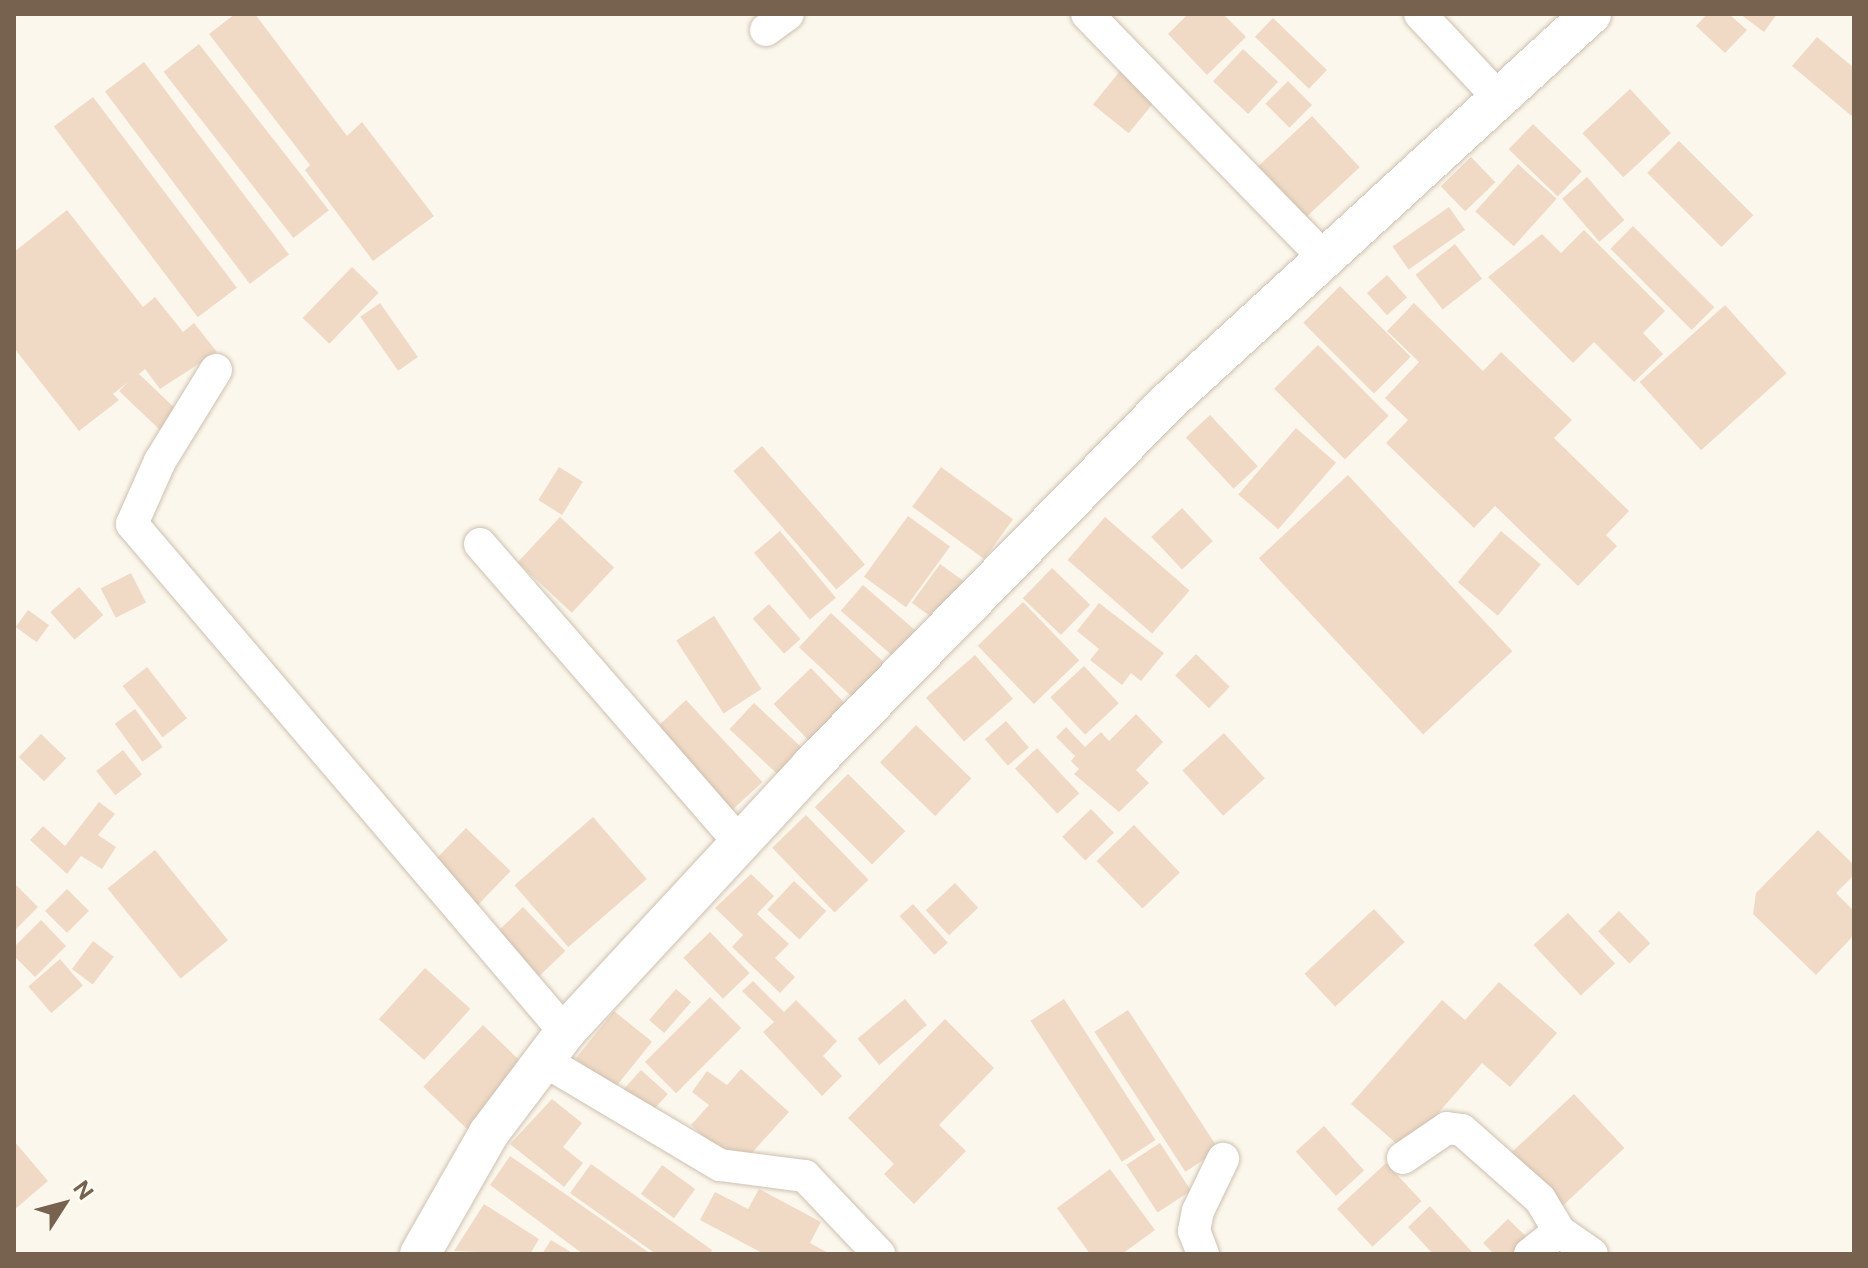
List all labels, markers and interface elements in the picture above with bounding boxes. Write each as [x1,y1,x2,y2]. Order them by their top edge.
north arrow [24,1164,104,1244]
text: N [68,1175,99,1204]

